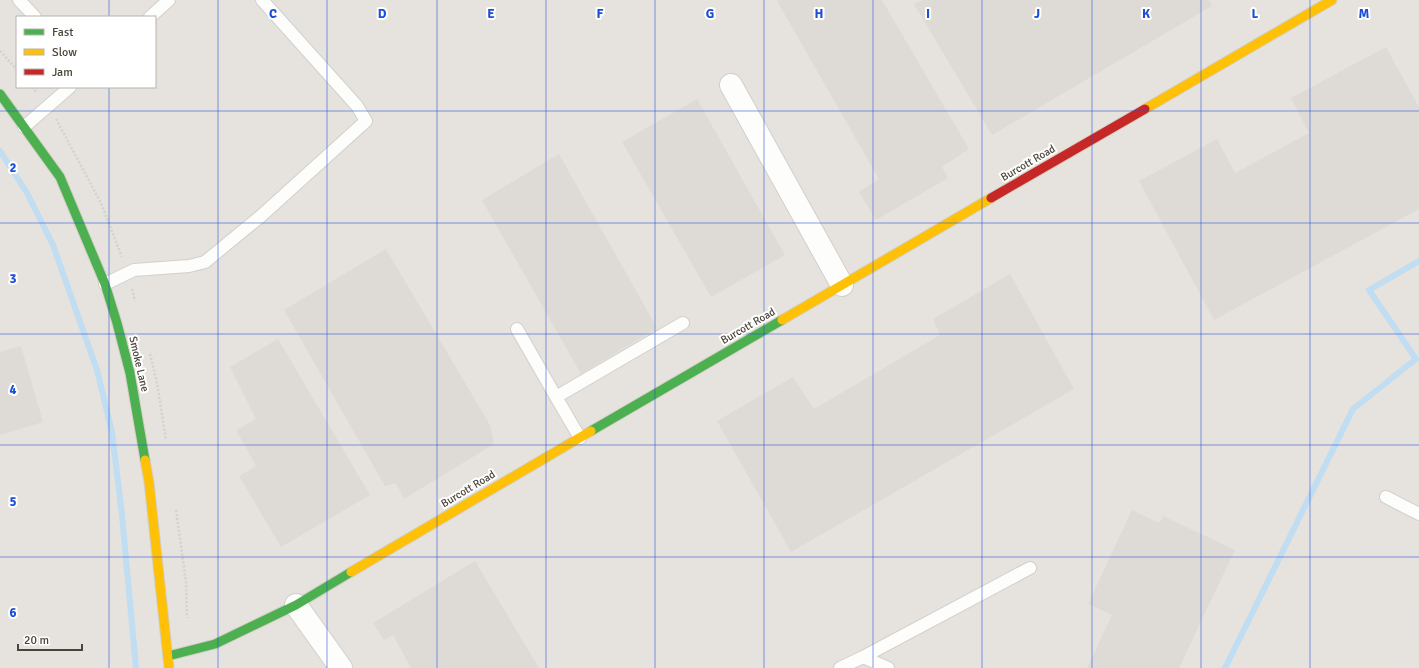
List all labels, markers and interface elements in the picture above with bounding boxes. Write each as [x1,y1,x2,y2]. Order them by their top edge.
text: C [269,6,277,22]
text: D [378,6,387,22]
text: E [487,6,495,22]
text: F [597,6,604,22]
text: G [706,6,714,22]
text: H [815,6,823,22]
text: I [926,6,930,22]
text: J [1034,6,1040,22]
text: K [1142,6,1150,22]
text: L [1252,6,1259,22]
text: M [1359,6,1370,22]
legend [16,16,156,88]
text: Fast [52,25,73,40]
text: Slow [52,45,77,60]
text: Jam [52,65,73,80]
street label: Burcott Road [998,142,1058,184]
text: 2 [9,160,17,176]
text: 3 [9,271,17,287]
street label: Burcott Road [718,305,778,347]
street label: Smoke Lane [126,335,152,393]
text: 4 [9,382,17,398]
street label: Burcott Road [439,468,498,510]
text: 5 [9,494,17,510]
text: 6 [9,605,17,621]
scale bar [18,626,82,652]
text: 20 m [24,633,49,648]

